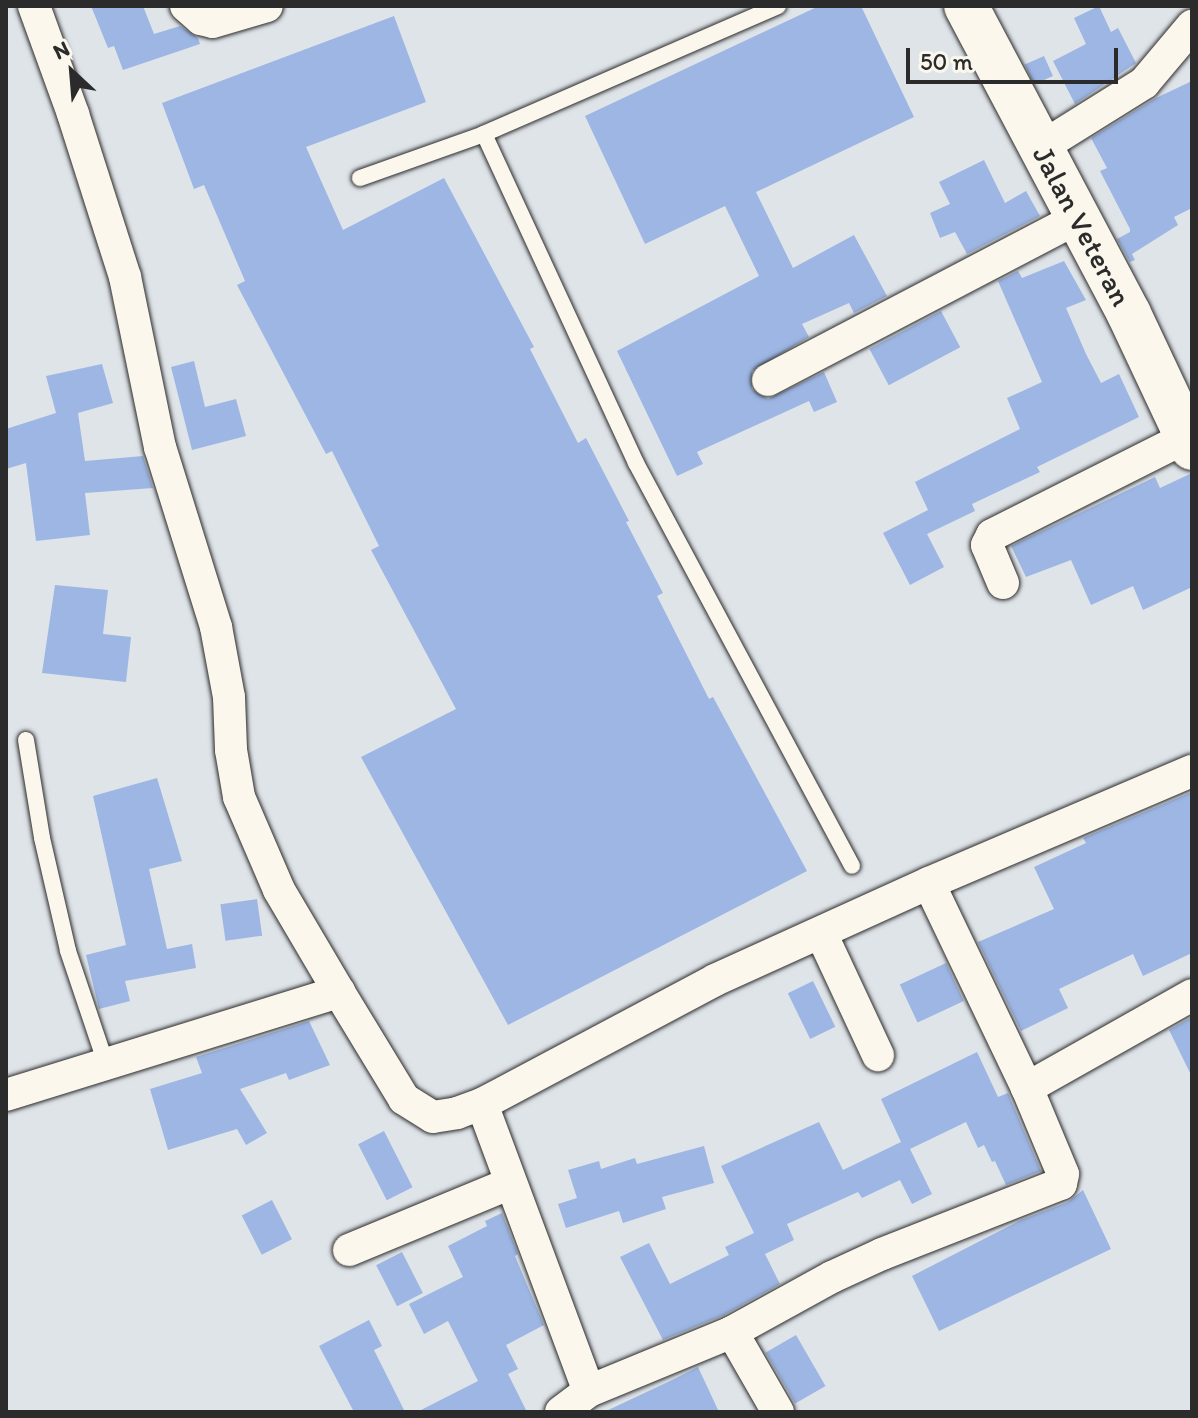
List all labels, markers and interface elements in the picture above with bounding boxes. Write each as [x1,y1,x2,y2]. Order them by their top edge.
north arrow [32,32,112,112]
scale bar [910,32,1122,82]
text: N [49,35,74,65]
text: 50 m [920,47,973,76]
street label: Jalan Veteran [1025,140,1139,312]

